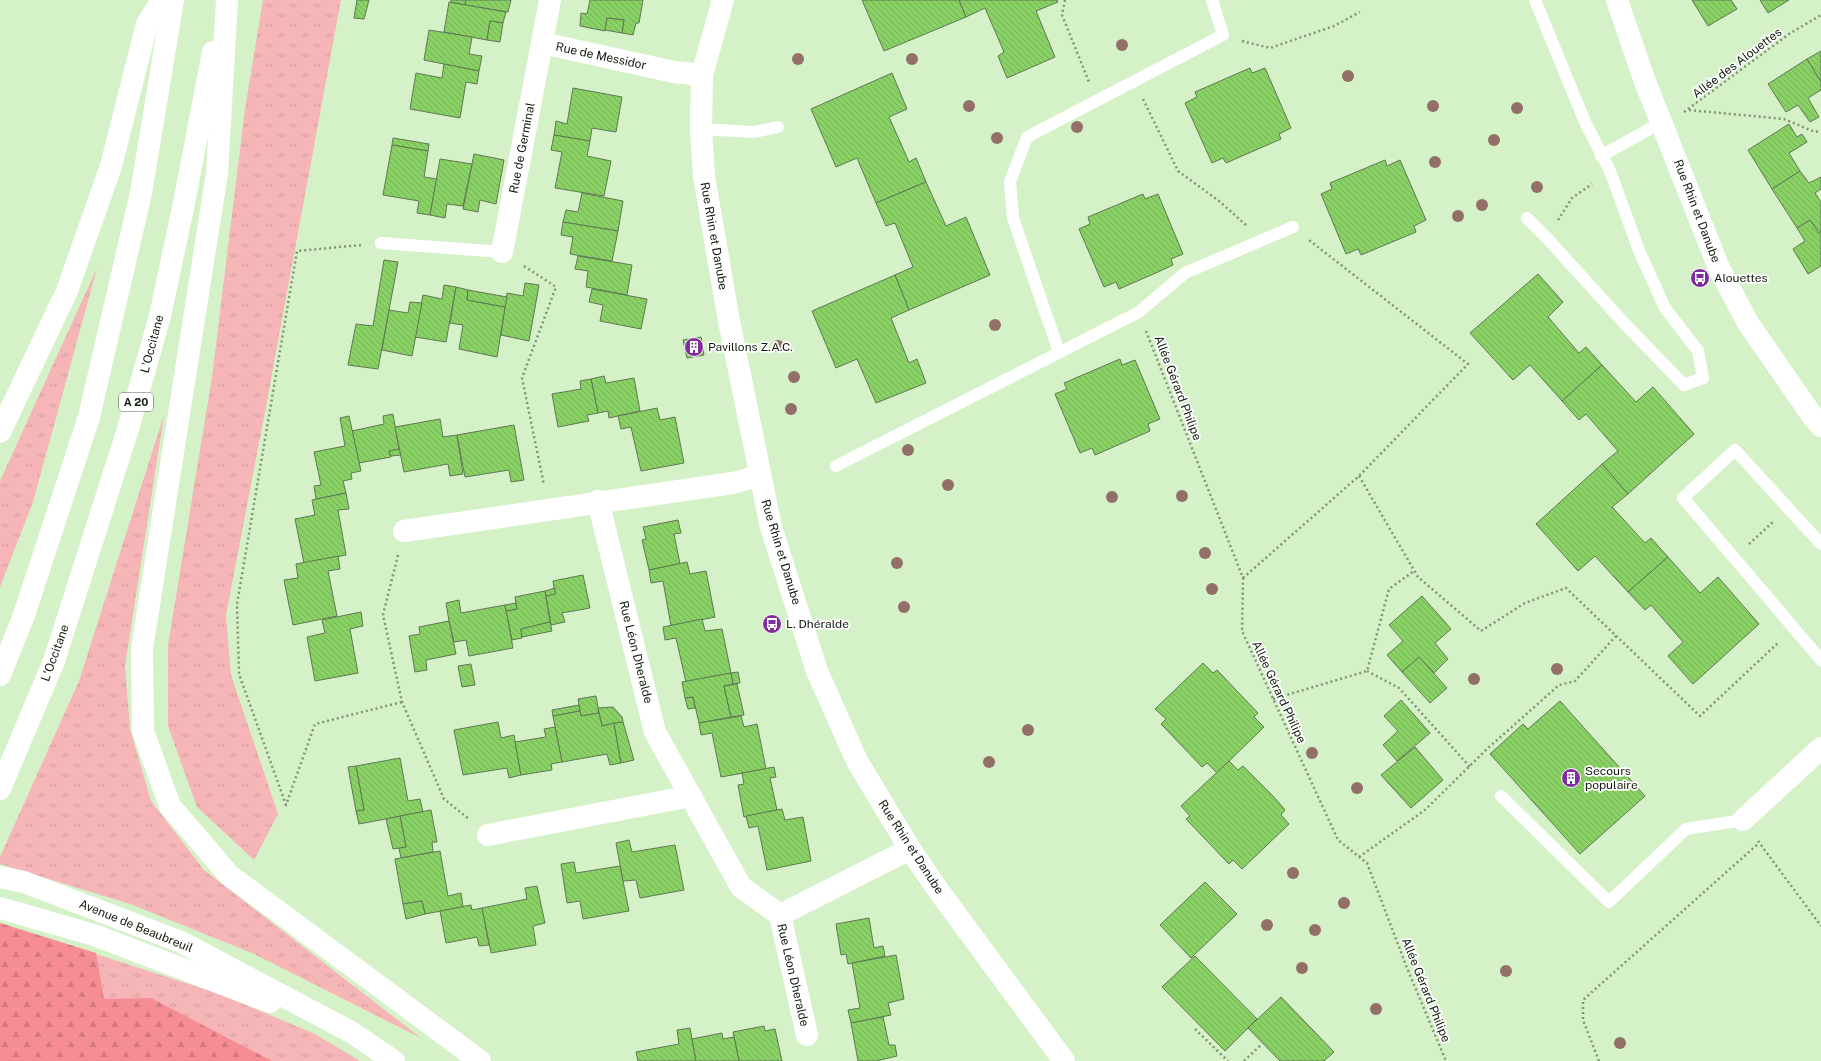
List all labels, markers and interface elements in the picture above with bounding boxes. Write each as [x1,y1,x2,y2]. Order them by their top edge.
street label: Allée des Alouettes [1690,25,1784,101]
street label: Rue de Messidor [554,40,648,73]
street label: Rue de Germinal [506,101,538,195]
street label: Rue Rhin et Danube [1671,157,1723,265]
street label: Rue Rhin et Danube [698,181,730,291]
bus stop icon: Alouettes [1689,267,1711,289]
place label: Alouettes [1714,271,1768,285]
street label: L'Occitane [138,313,167,375]
street label: Allée Gérard Philipe [1152,334,1205,443]
building icon: Pavillons Z.A.C. [683,336,705,358]
place label: Pavillons Z.A.C. [708,340,793,354]
road number: A 20 [119,393,153,411]
street label: Rue Rhin et Danube [758,498,804,606]
street label: Rue Léon Dheralde [616,599,656,705]
bus stop icon: L. Dhéralde [761,613,783,635]
place label: L. Dhéralde [786,617,849,631]
street label: L'Occitane [38,622,72,683]
street label: Allée Gérard Philipe [1249,639,1309,746]
place label: Secours populaire [1585,764,1638,792]
building icon: Secours populaire [1560,767,1582,789]
street label: Rue Rhin et Danube [875,797,947,897]
street label: Avenue de Beaubreuil [77,897,195,955]
street label: Rue Léon Dheralde [774,922,812,1028]
street label: Allée Gérard Philipe [1399,936,1453,1044]

